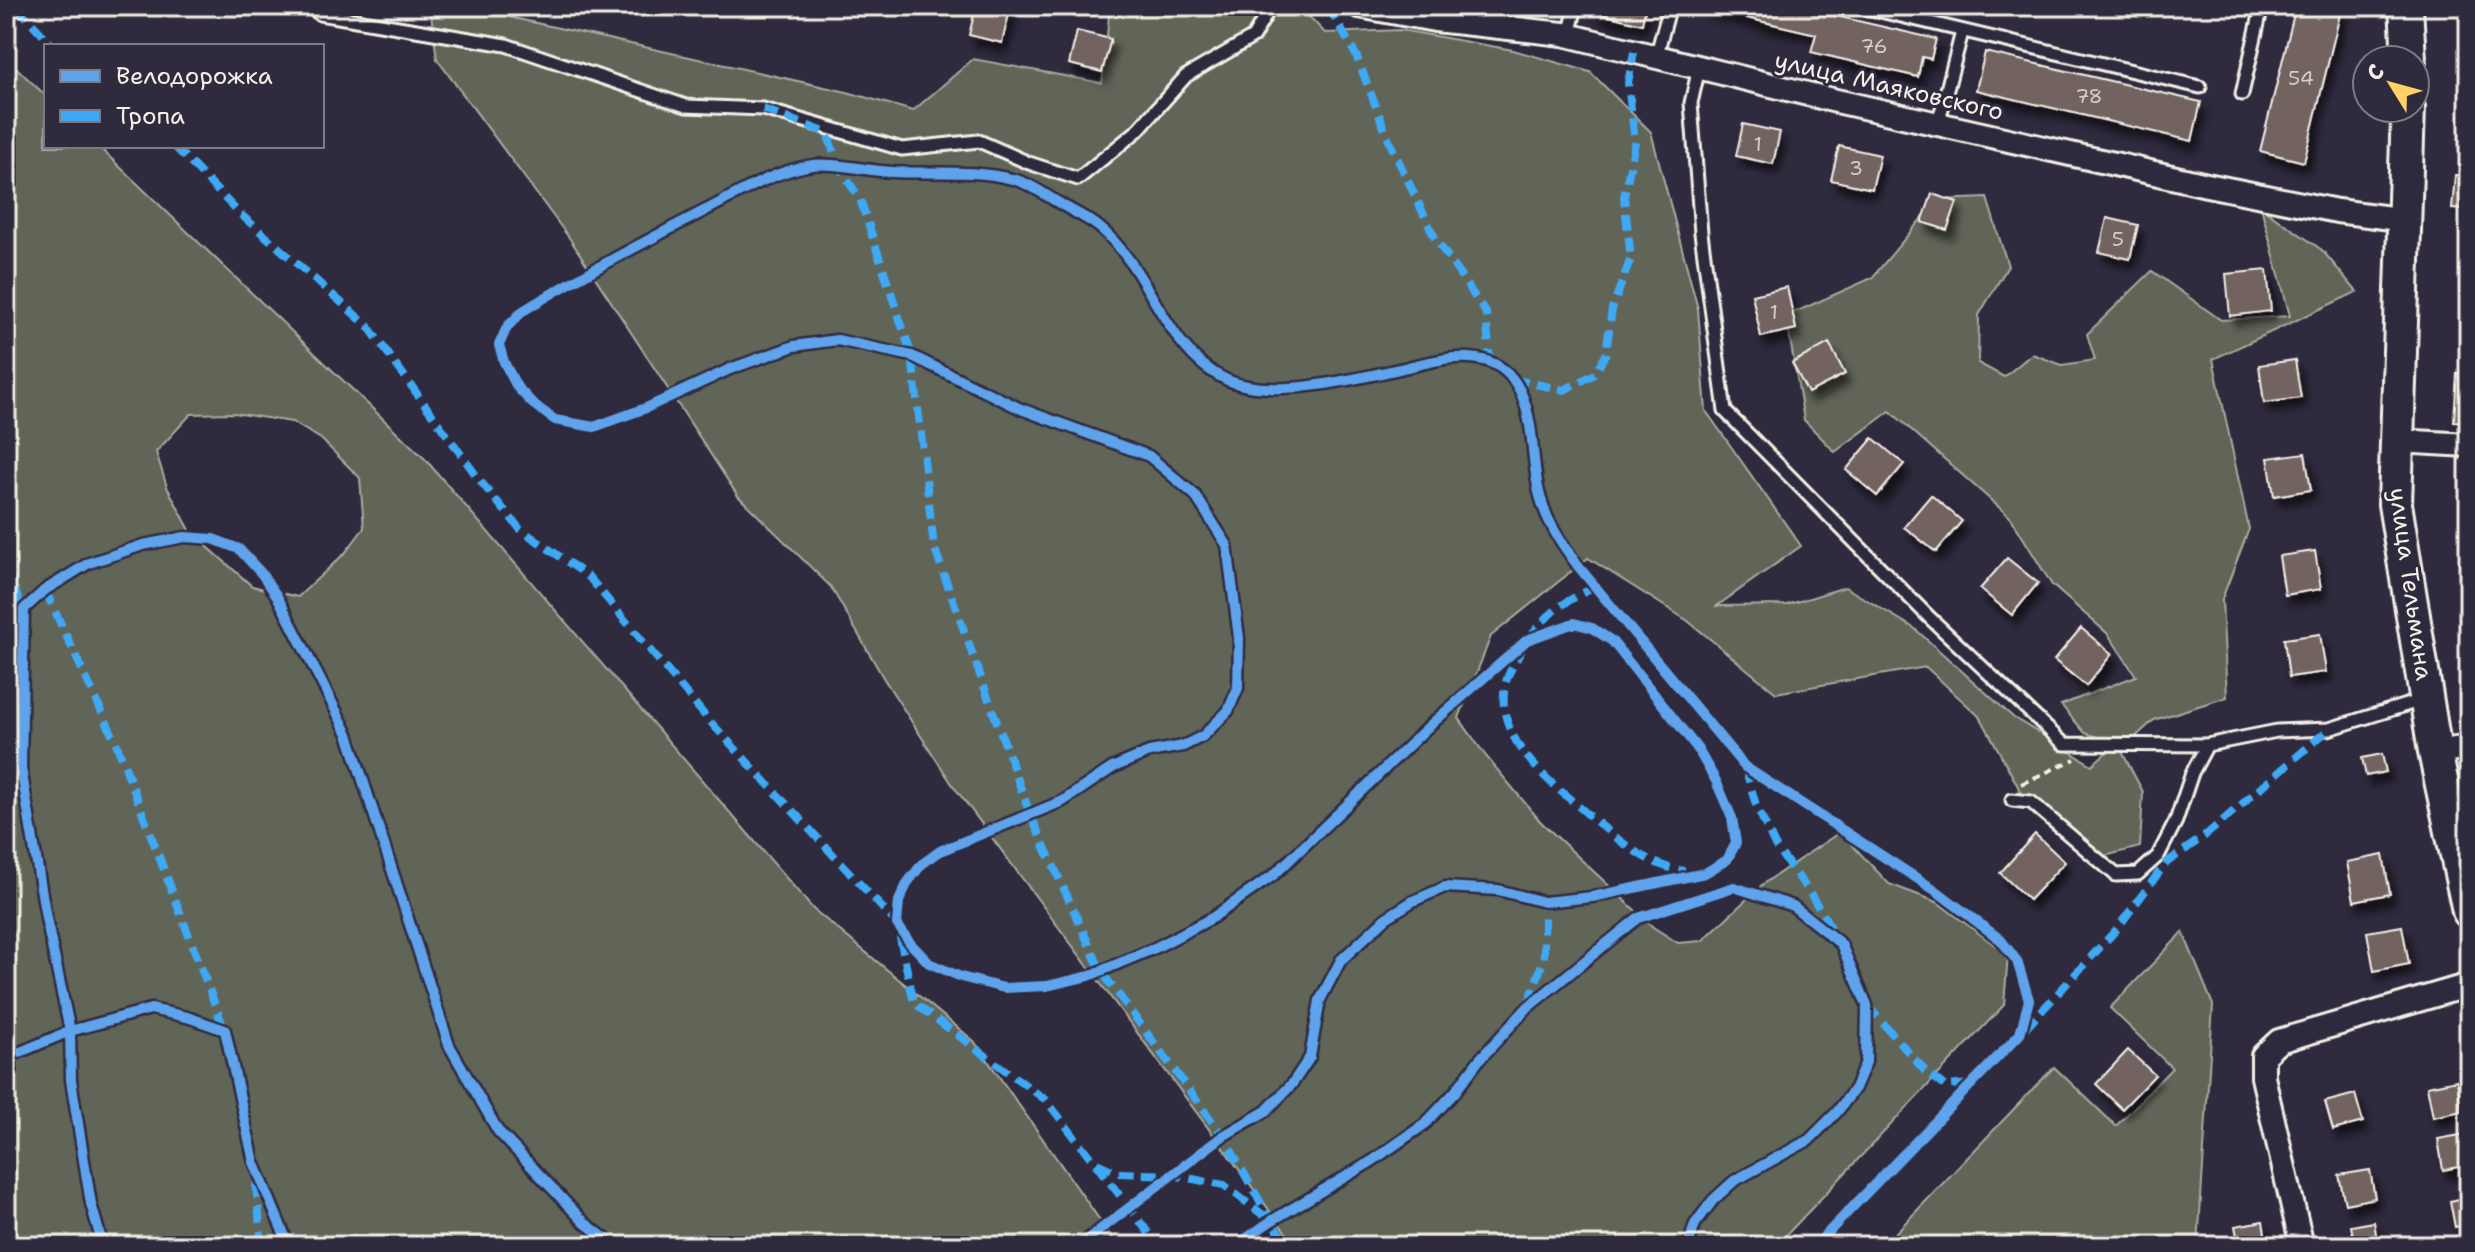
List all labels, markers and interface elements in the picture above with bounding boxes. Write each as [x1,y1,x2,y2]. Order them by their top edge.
house number: 76 [1860,33,1888,59]
legend [44,44,324,148]
street label: улица Маяковского [1771,44,2007,128]
north arrow [2351,44,2431,124]
text: С [2360,58,2391,86]
text: Велодорожка [116,60,273,92]
house number: 54 [2288,65,2314,91]
house number: 78 [2075,83,2103,109]
text: Тропа [116,100,185,132]
house number: 1 [1754,131,1762,157]
house number: 3 [1849,155,1863,181]
house number: 5 [2112,226,2124,252]
house number: 1 [1770,299,1778,325]
street label: улица Тельмана [2382,486,2440,682]

